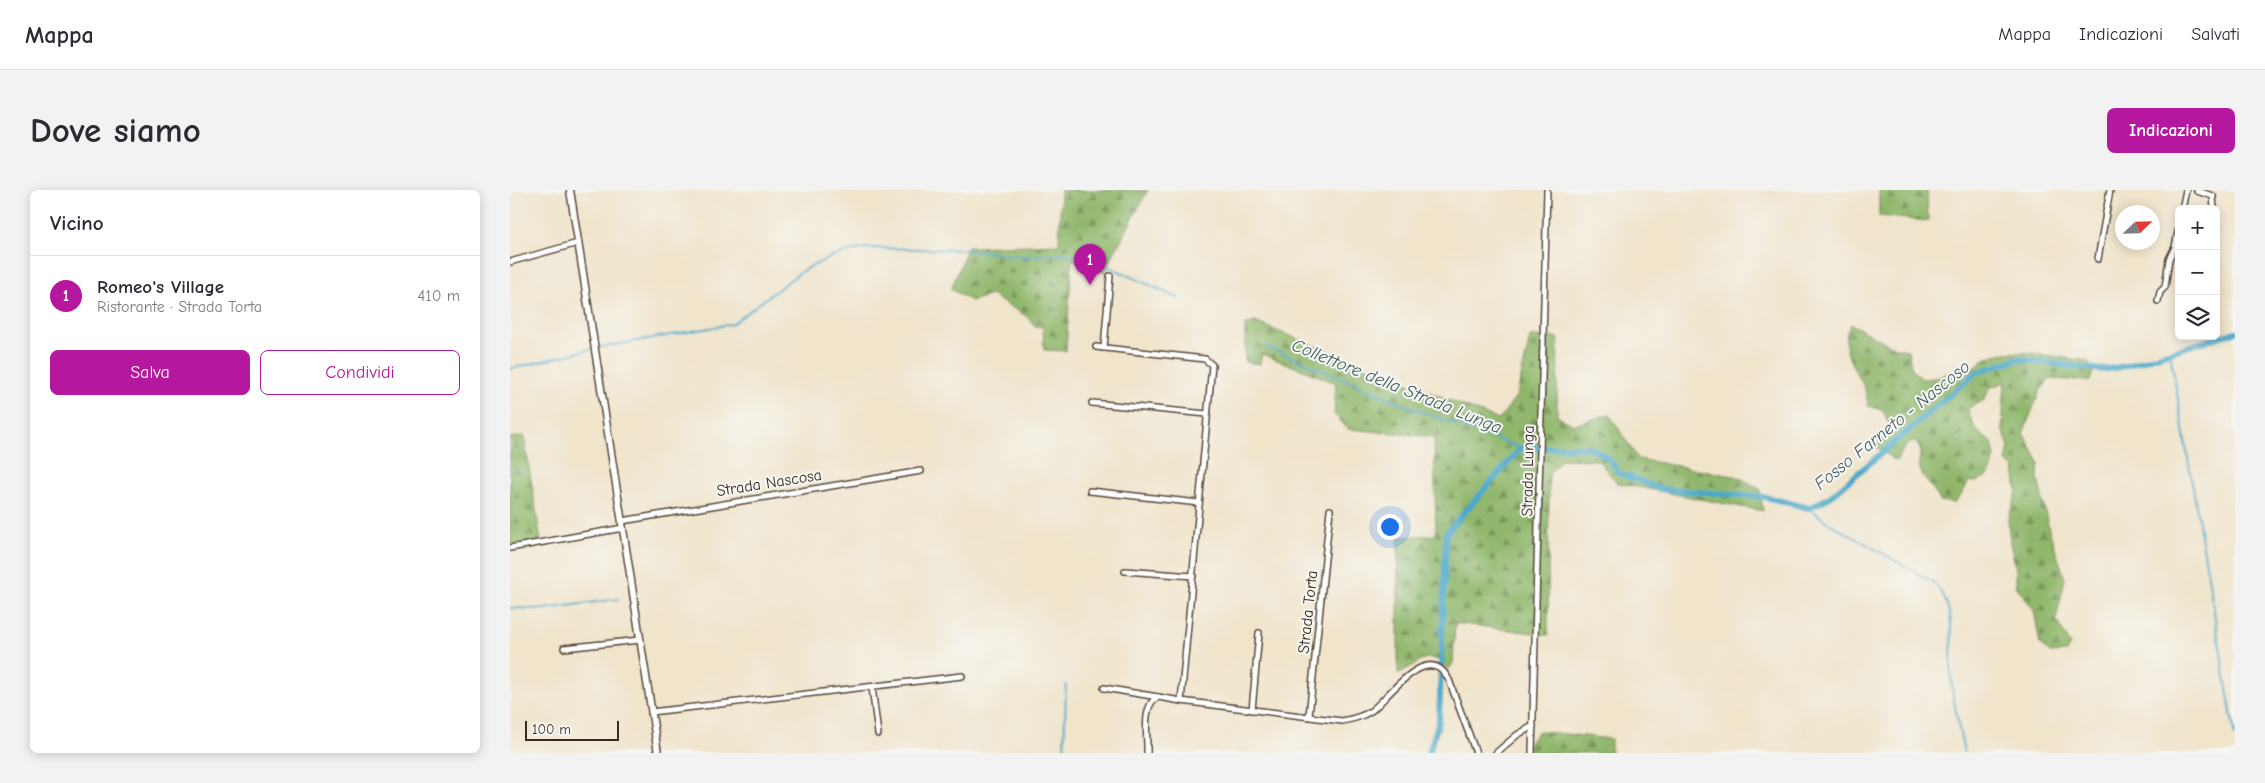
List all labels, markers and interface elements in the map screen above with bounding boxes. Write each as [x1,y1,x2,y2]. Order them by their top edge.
text: Mappa [25,21,94,49]
text: Mappa [1998,24,2051,45]
text: Indicazioni [2079,24,2163,45]
text: Salvati [2191,24,2240,45]
button: Indicazioni [2107,108,2235,153]
text: Dove siamo [30,110,201,151]
north arrow [2115,205,2160,250]
map controls [2175,205,2220,340]
button: + [2175,205,2220,250]
text: Vicino [50,211,104,235]
pin: 1 [1074,244,1106,285]
button: − [2175,250,2220,295]
text: Romeo's Village [97,276,224,298]
text: 1 [63,287,69,305]
text: 410 m [418,287,460,305]
button: layers [2175,295,2220,340]
text: Ristorante · Strada Torta [97,298,262,316]
water label: Collettore della Strada Lunga [1289,335,1505,438]
button: Salva [50,350,250,395]
button: Condividi [260,350,460,395]
water label: Fosso Farneto - Nascoso [1810,356,1974,495]
street label: Strada Lunga [1518,425,1538,517]
street label: Strada Nascosa [715,466,823,500]
your location [1377,514,1403,540]
street label: Strada Torta [1295,569,1321,655]
scale bar [525,718,619,741]
text: 100 m [532,721,571,738]

